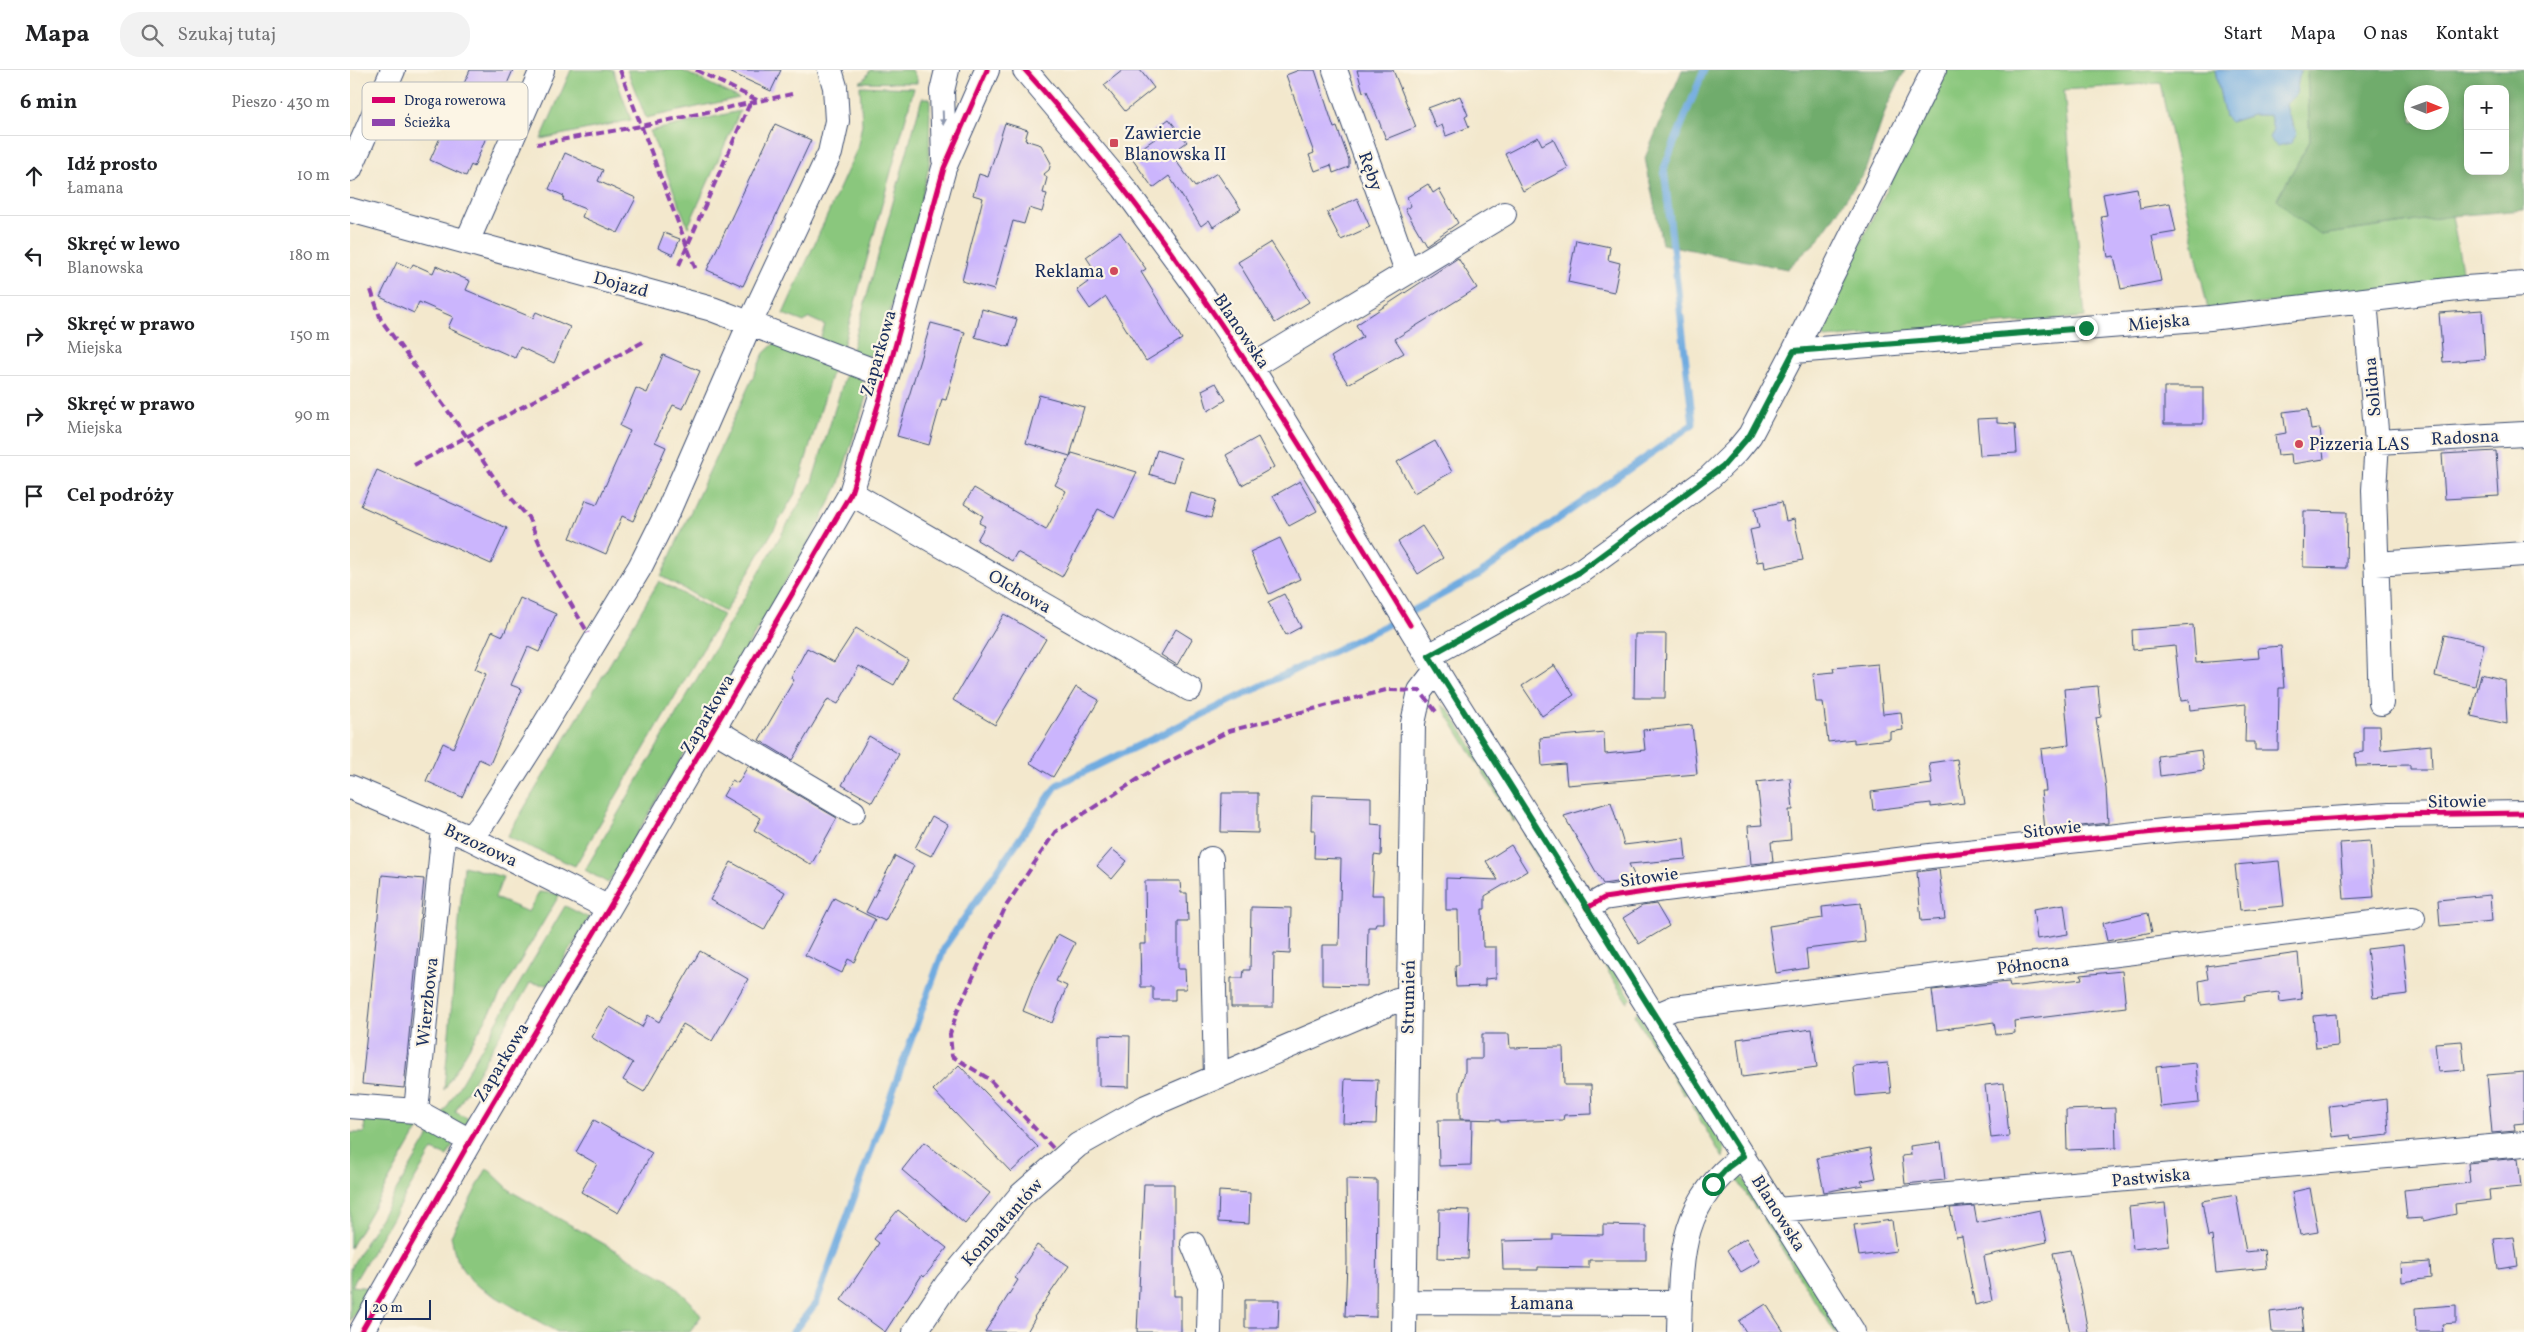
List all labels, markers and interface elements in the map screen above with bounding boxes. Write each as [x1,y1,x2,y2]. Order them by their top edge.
search box [120,12,470,57]
text: Mapa [25,18,90,52]
icon: search [138,21,166,49]
text: Szukaj tutaj [178,22,276,48]
text: Start [2224,22,2263,47]
text: Mapa [2291,22,2336,47]
text: O nas [2364,22,2408,47]
text: Kontakt [2436,22,2499,47]
legend [362,82,528,140]
north arrow [2404,85,2449,130]
map controls [2464,85,2509,175]
button: + [2464,85,2509,130]
text: 6 min [20,88,77,117]
text: Pieszo · 430 m [232,92,330,114]
text: Droga rowerowa [404,92,506,111]
one-way arrow [939,110,947,126]
text: Ścieżka [404,113,450,133]
place label: Zawiercie Blanowska II [1124,122,1226,168]
button: − [2464,130,2509,175]
marker: Zawiercie Blanowska II [1108,137,1120,149]
street label: Ręby [1351,148,1388,195]
text: Idź prosto [67,152,158,178]
icon: ahead [20,162,48,190]
text: 10 m [297,165,330,187]
text: Łamana [67,178,124,200]
text: Skręć w lewo [67,232,180,258]
icon: left [20,242,48,270]
text: 180 m [289,245,330,267]
text: Blanowska [67,258,144,280]
place label: Reklama [1034,260,1104,285]
marker: Reklama [1108,265,1120,277]
street label: Dojazd [590,266,651,305]
street label: Blanowska [1206,289,1275,375]
street label: Zaparkowa [855,307,904,400]
street label: Miejska [2127,308,2191,339]
text: Skręć w prawo [67,312,195,338]
route end [2075,317,2098,340]
icon: right [20,322,48,350]
text: 150 m [289,325,330,347]
text: Miejska [67,338,122,360]
street label: Solidna [2358,356,2389,418]
text: Skręć w prawo [67,392,195,418]
icon: right [20,402,48,430]
text: 90 m [294,405,330,427]
text: Miejska [67,418,122,440]
street label: Radosna [2430,424,2500,453]
place label: Pizzeria LAS [2309,433,2410,458]
marker: Pizzeria LAS [2293,438,2305,450]
icon: arrive [20,482,48,510]
text: Cel podróży [67,483,174,509]
street label: Olchowa [983,564,1055,620]
street label: Zaparkowa [675,670,741,760]
street label: Sitowie [2427,789,2487,816]
street label: Sitowie [2022,815,2083,846]
street label: Brzozowa [439,818,521,874]
street label: Sitowie [1618,862,1680,895]
street label: Północna [1995,949,2071,982]
street label: Wierzbowa [411,956,446,1048]
street label: Strumień [1396,959,1423,1035]
street label: Zaparkowa [469,1018,536,1107]
street label: Pastwiska [2111,1163,2192,1194]
street label: Blanowska [1744,1171,1811,1257]
street label: Kombatantów [957,1173,1050,1273]
route start [1702,1173,1725,1196]
street label: Łamana [1510,1292,1574,1317]
scale bar [365,1297,431,1320]
text: 20 m [372,1299,403,1318]

